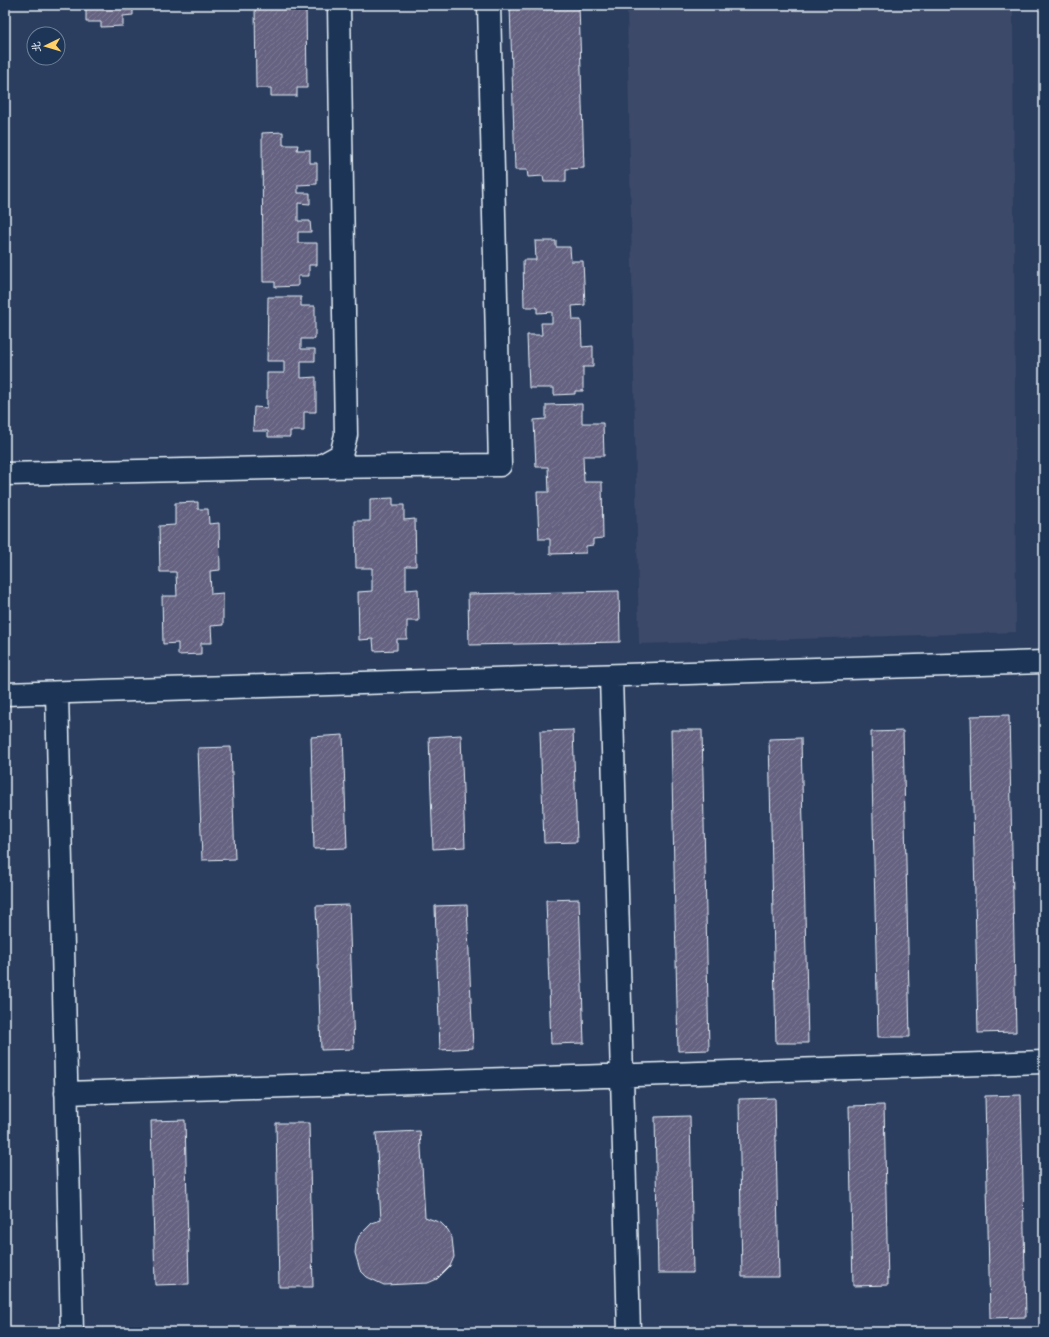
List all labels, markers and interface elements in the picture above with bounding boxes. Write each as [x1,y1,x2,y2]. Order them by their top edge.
north arrow [26,26,66,66]
text: 北 [30,41,43,53]

